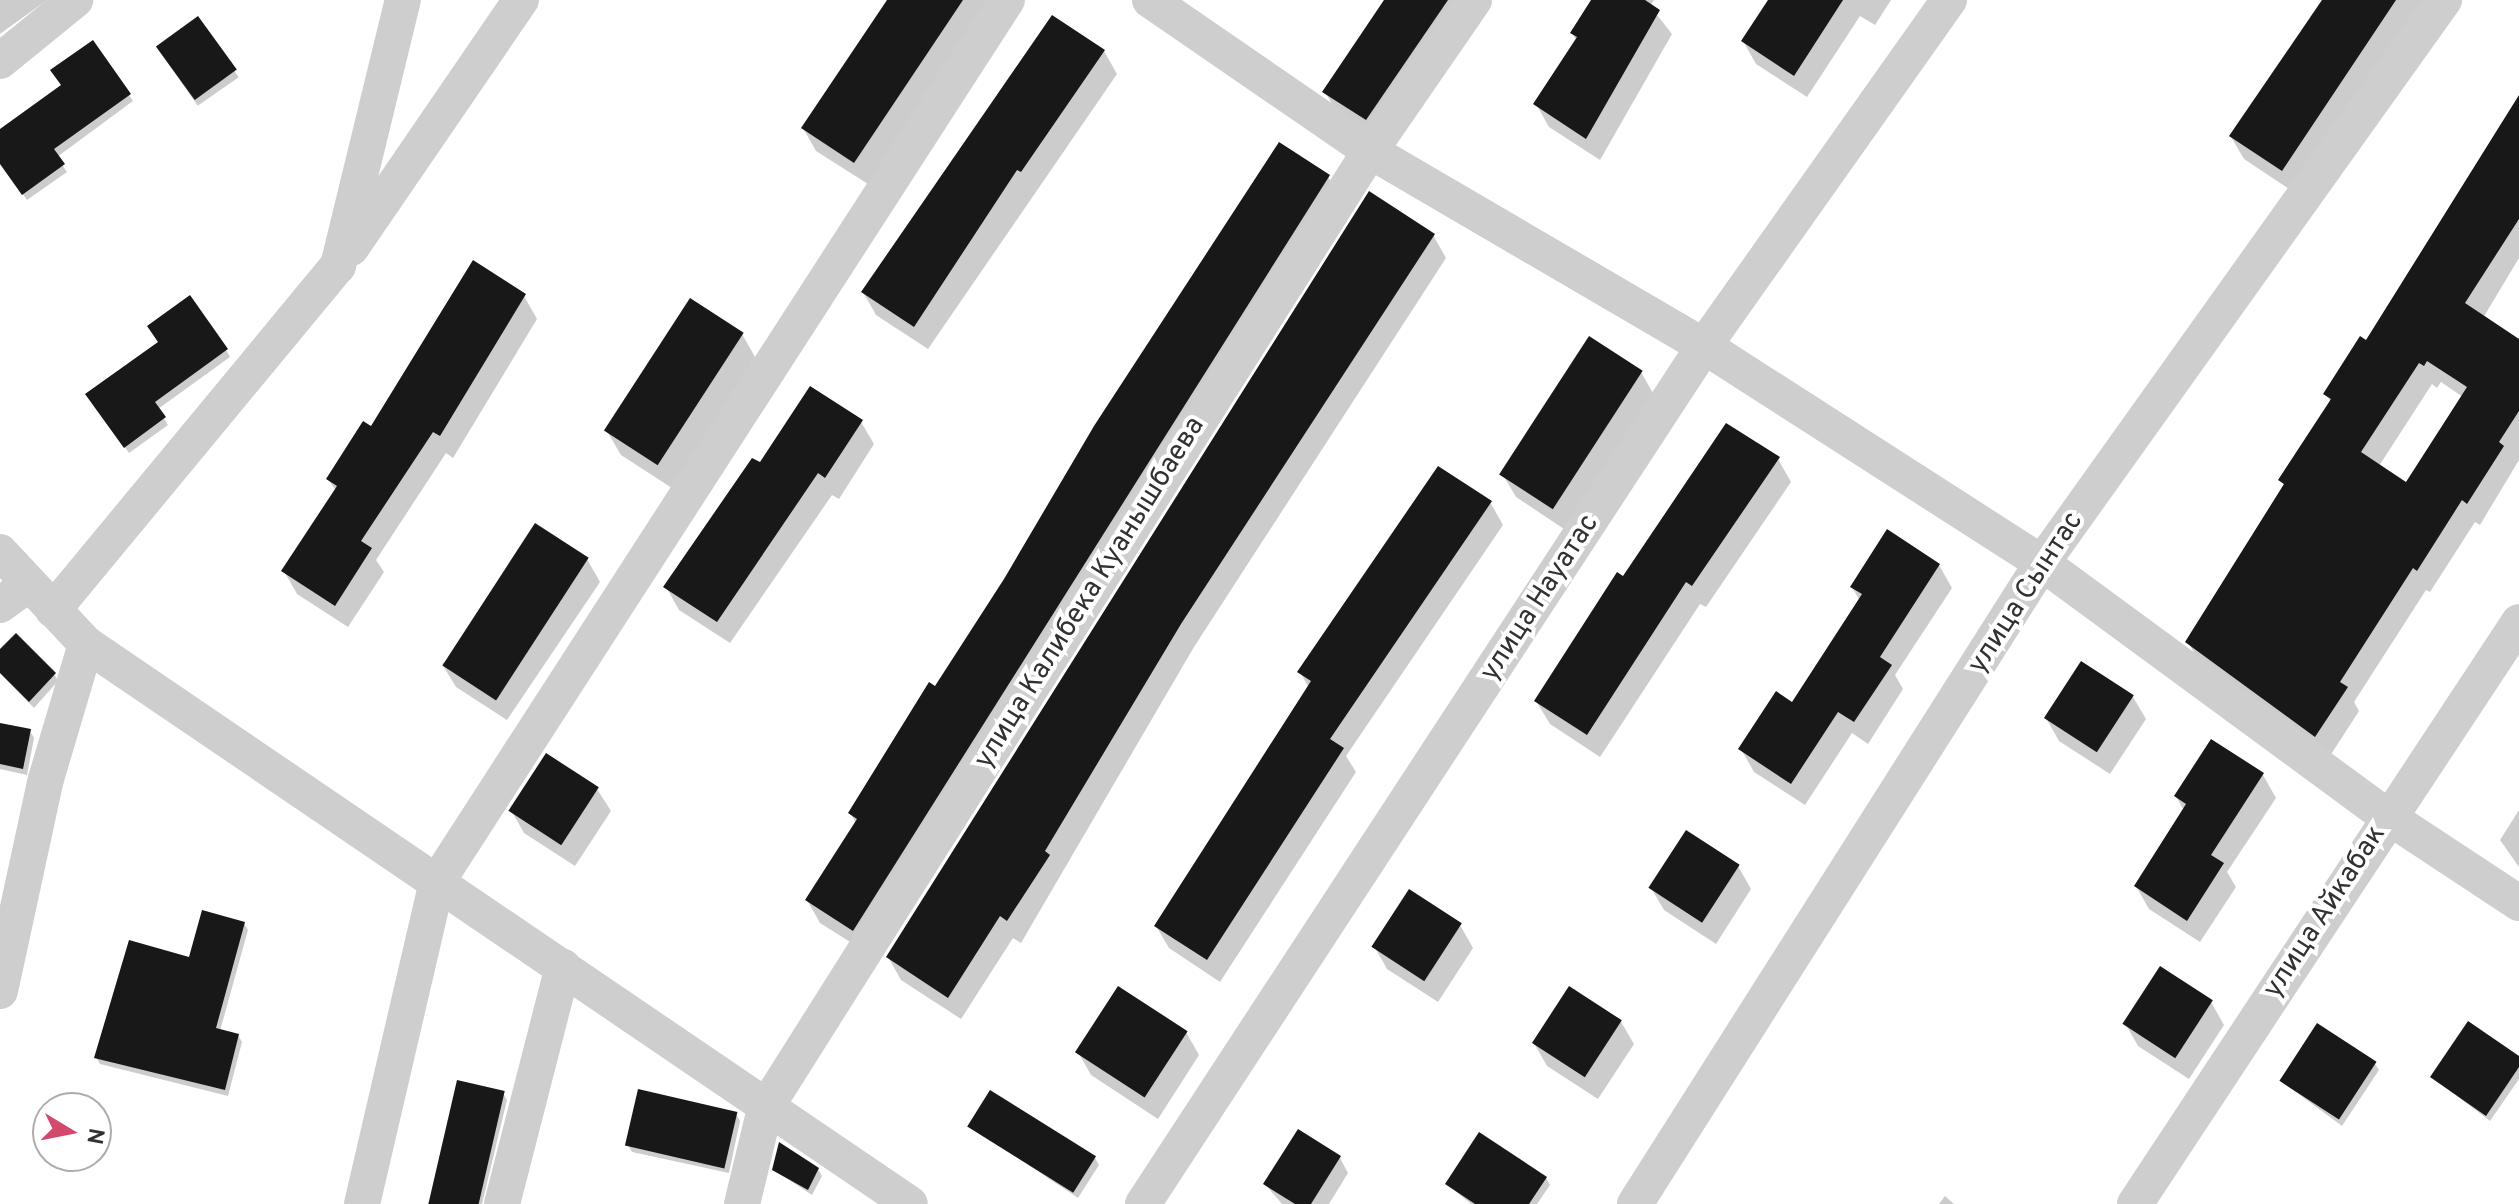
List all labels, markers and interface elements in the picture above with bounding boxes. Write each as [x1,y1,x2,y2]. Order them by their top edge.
street label: улица Калибека Куанышбаева [968,411,1212,775]
street label: улица Сынтас [1961,506,2091,680]
street label: улица Науатас [1474,508,1606,688]
street label: улица Айкабак [2256,819,2394,1005]
north arrow [32,1092,112,1172]
text: N [79,1126,109,1146]

